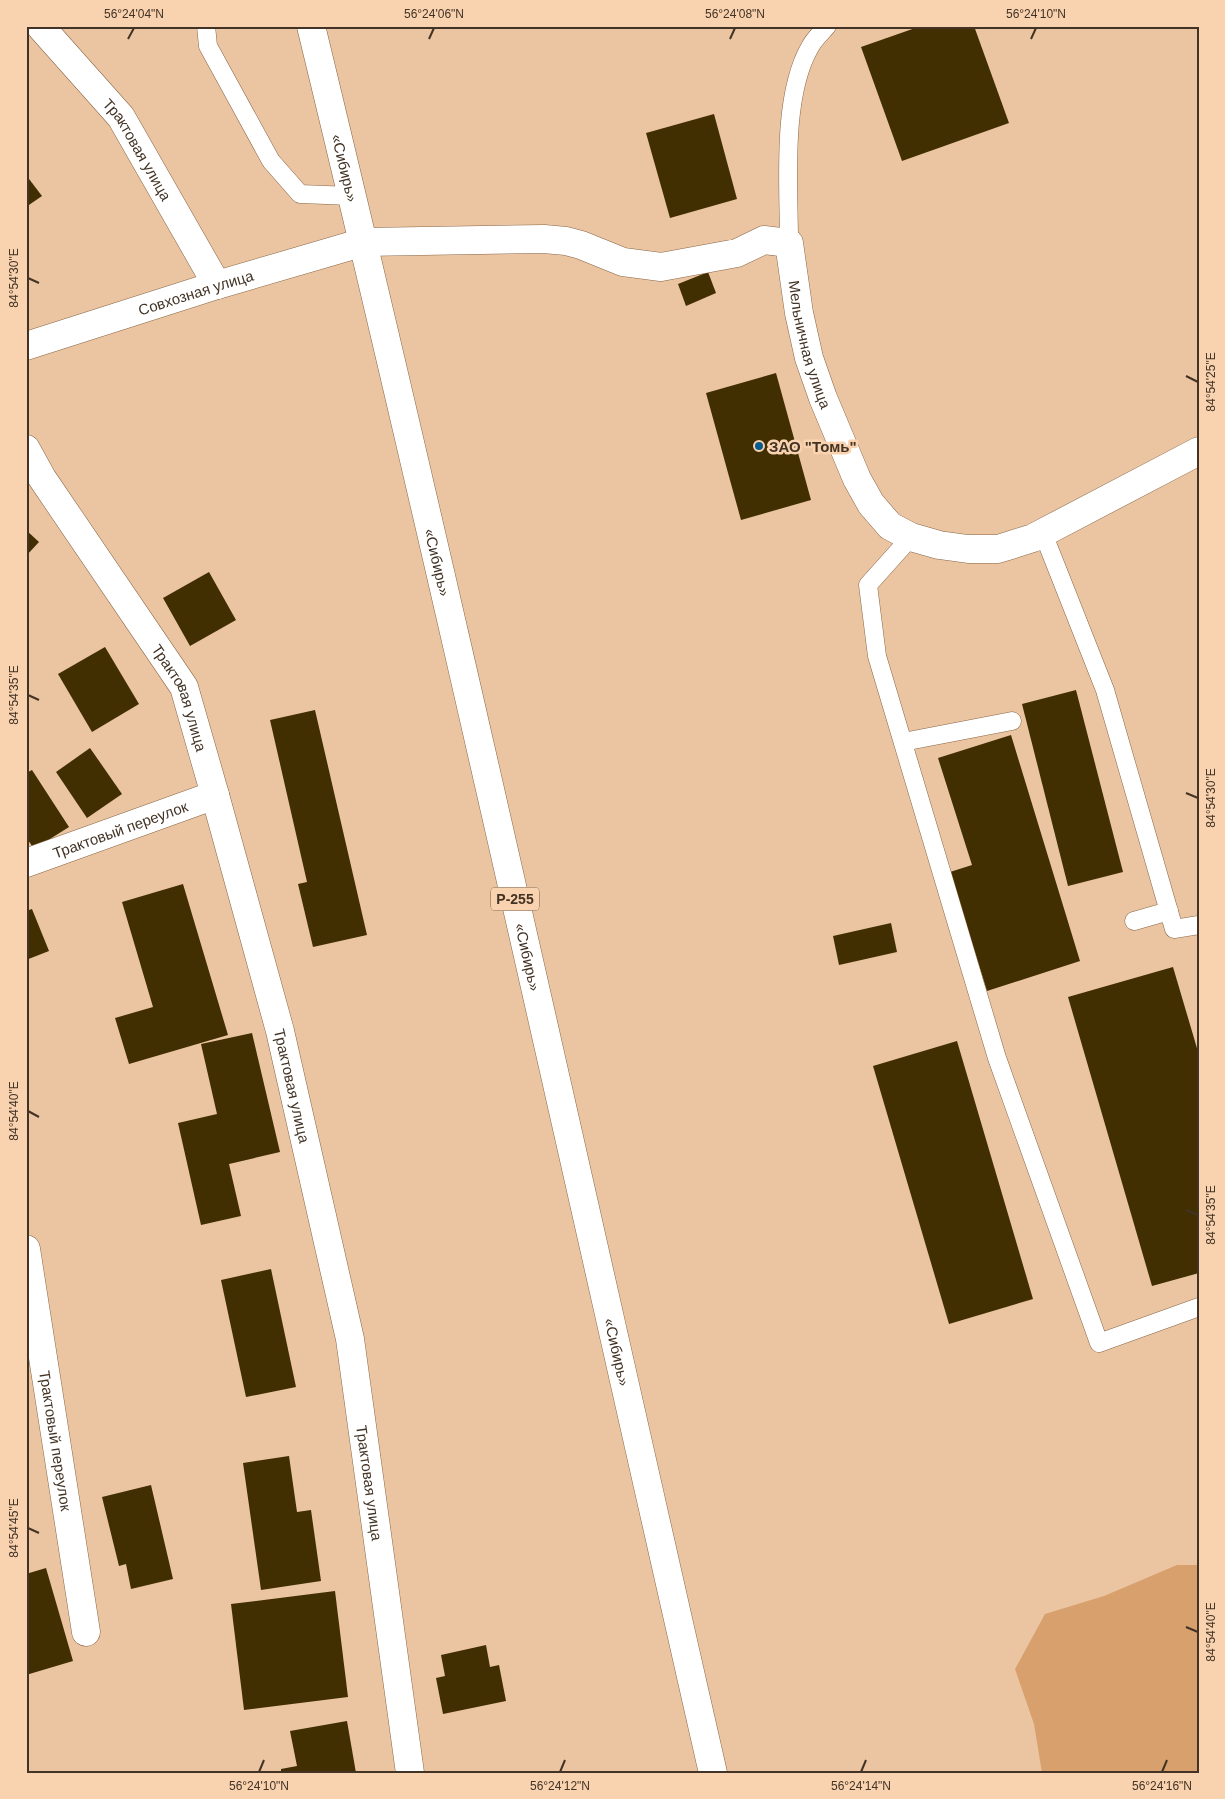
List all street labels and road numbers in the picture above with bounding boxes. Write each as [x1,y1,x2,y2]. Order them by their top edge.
street label: Трактовая улица [100,95,176,204]
street label: «Сибирь» [329,132,361,204]
street label: Совхозная улица [136,266,256,318]
street label: Мельничная улица [786,279,835,411]
street label: «Сибирь» [422,527,454,598]
street label: Трактовая улица [149,641,211,754]
street label: Трактовый переулок [50,797,190,861]
road number: Р-255 [491,888,539,911]
street label: «Сибирь» [512,921,544,993]
street label: Трактовая улица [271,1027,314,1145]
street label: «Сибирь» [602,1316,633,1387]
street label: Трактовый переулок [37,1369,75,1513]
street label: Трактовая улица [353,1424,386,1542]

